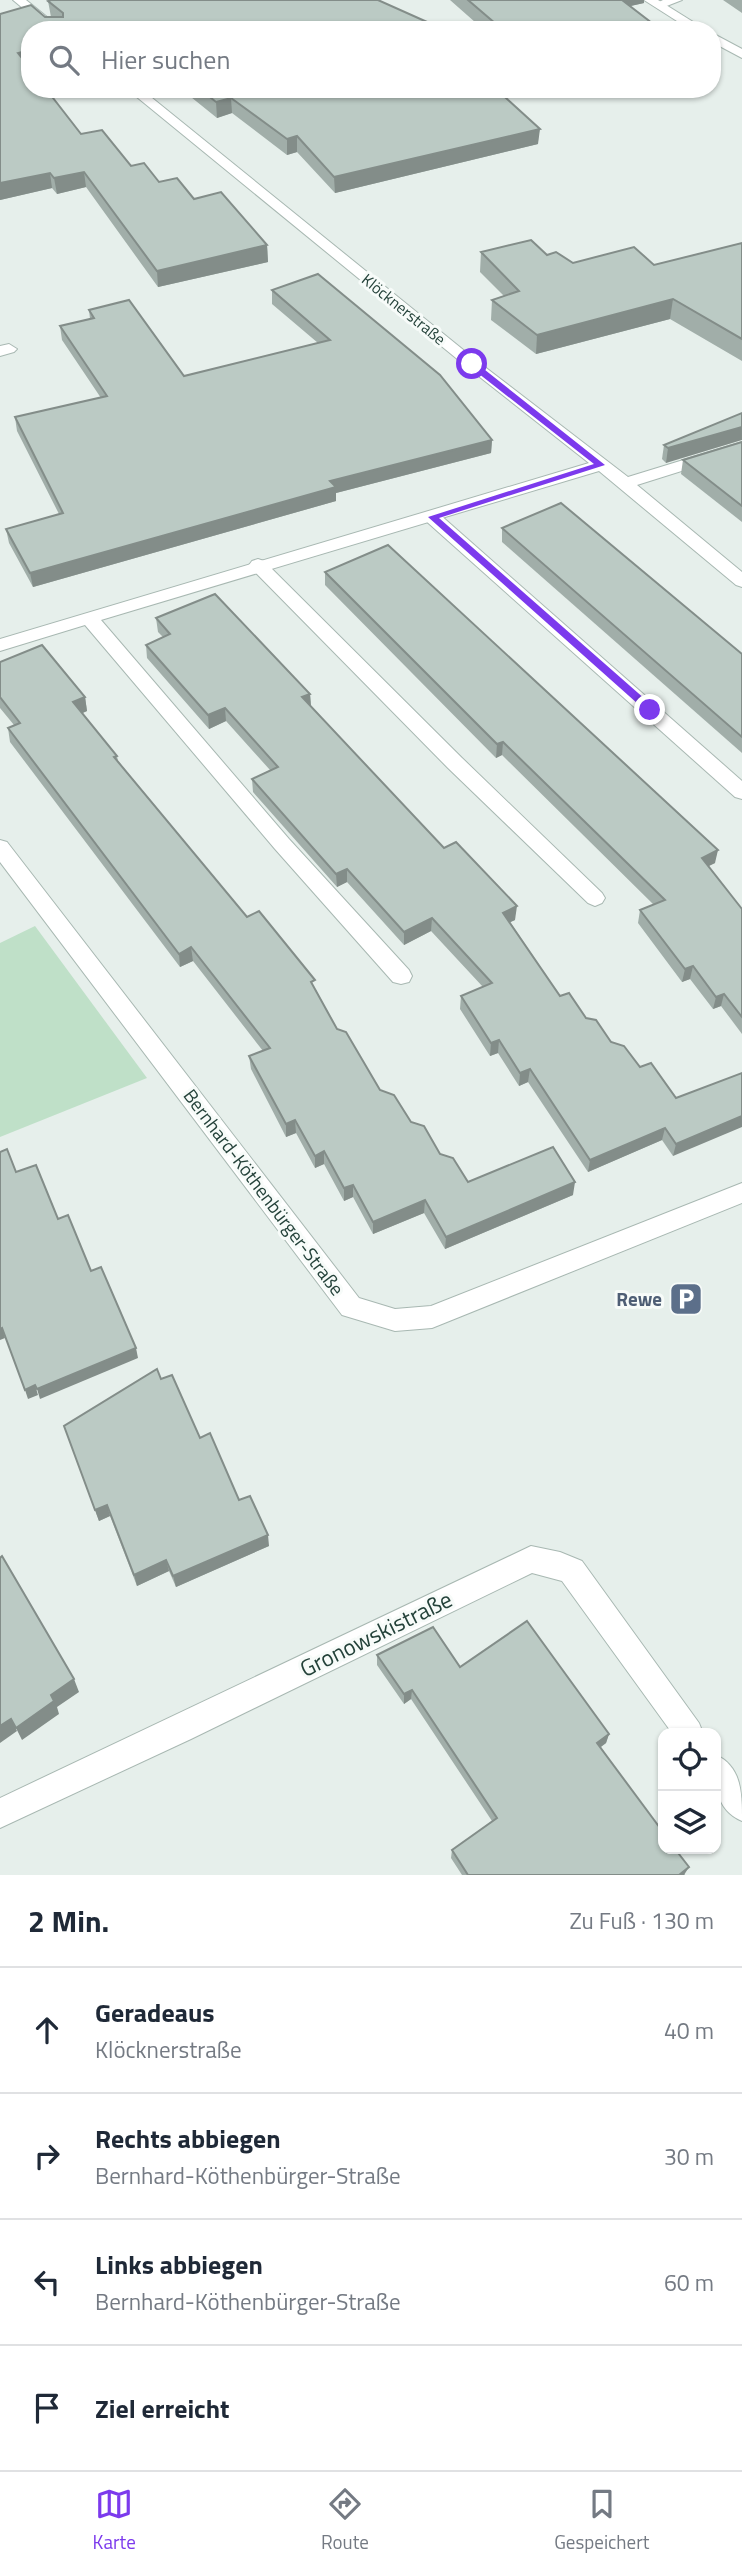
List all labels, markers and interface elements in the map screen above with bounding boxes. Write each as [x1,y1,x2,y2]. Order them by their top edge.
search box [21,21,721,98]
text: Hier suchen [101,40,230,79]
icon: search [45,41,83,79]
street label: Klöcknerstraße [357,268,451,350]
route start [456,348,487,379]
route end [634,694,665,725]
street label: Bernhard-Köthenbürger-Straße [177,1082,352,1301]
parking icon: Rewe [667,1280,705,1318]
place label: Rewe [616,1284,662,1313]
street label: Gronowskistraße [294,1582,458,1686]
map controls [658,1728,721,1854]
button: locate [658,1728,721,1791]
button: layers [658,1791,721,1854]
text: 2 Min. [28,1898,109,1944]
text: Zu Fuß · 130 m [570,1903,714,1938]
text: Geradeaus [95,1993,215,2032]
icon: ahead [28,2011,66,2049]
text: 40 m [664,2013,714,2048]
text: Klöcknerstraße [95,2032,242,2067]
text: Rechts abbiegen [95,2119,281,2158]
icon: right [28,2137,66,2175]
text: 30 m [664,2139,714,2174]
text: Bernhard-Köthenbürger-Straße [95,2158,401,2193]
text: Links abbiegen [95,2245,263,2284]
icon: left [28,2263,66,2301]
text: 60 m [664,2265,714,2300]
text: Bernhard-Köthenbürger-Straße [95,2284,401,2319]
icon: arrive [28,2389,66,2427]
text: Ziel erreicht [95,2389,230,2428]
tab: Karte [93,2485,136,2556]
tab: Route [321,2485,369,2556]
tab: Gespeichert [554,2485,649,2556]

